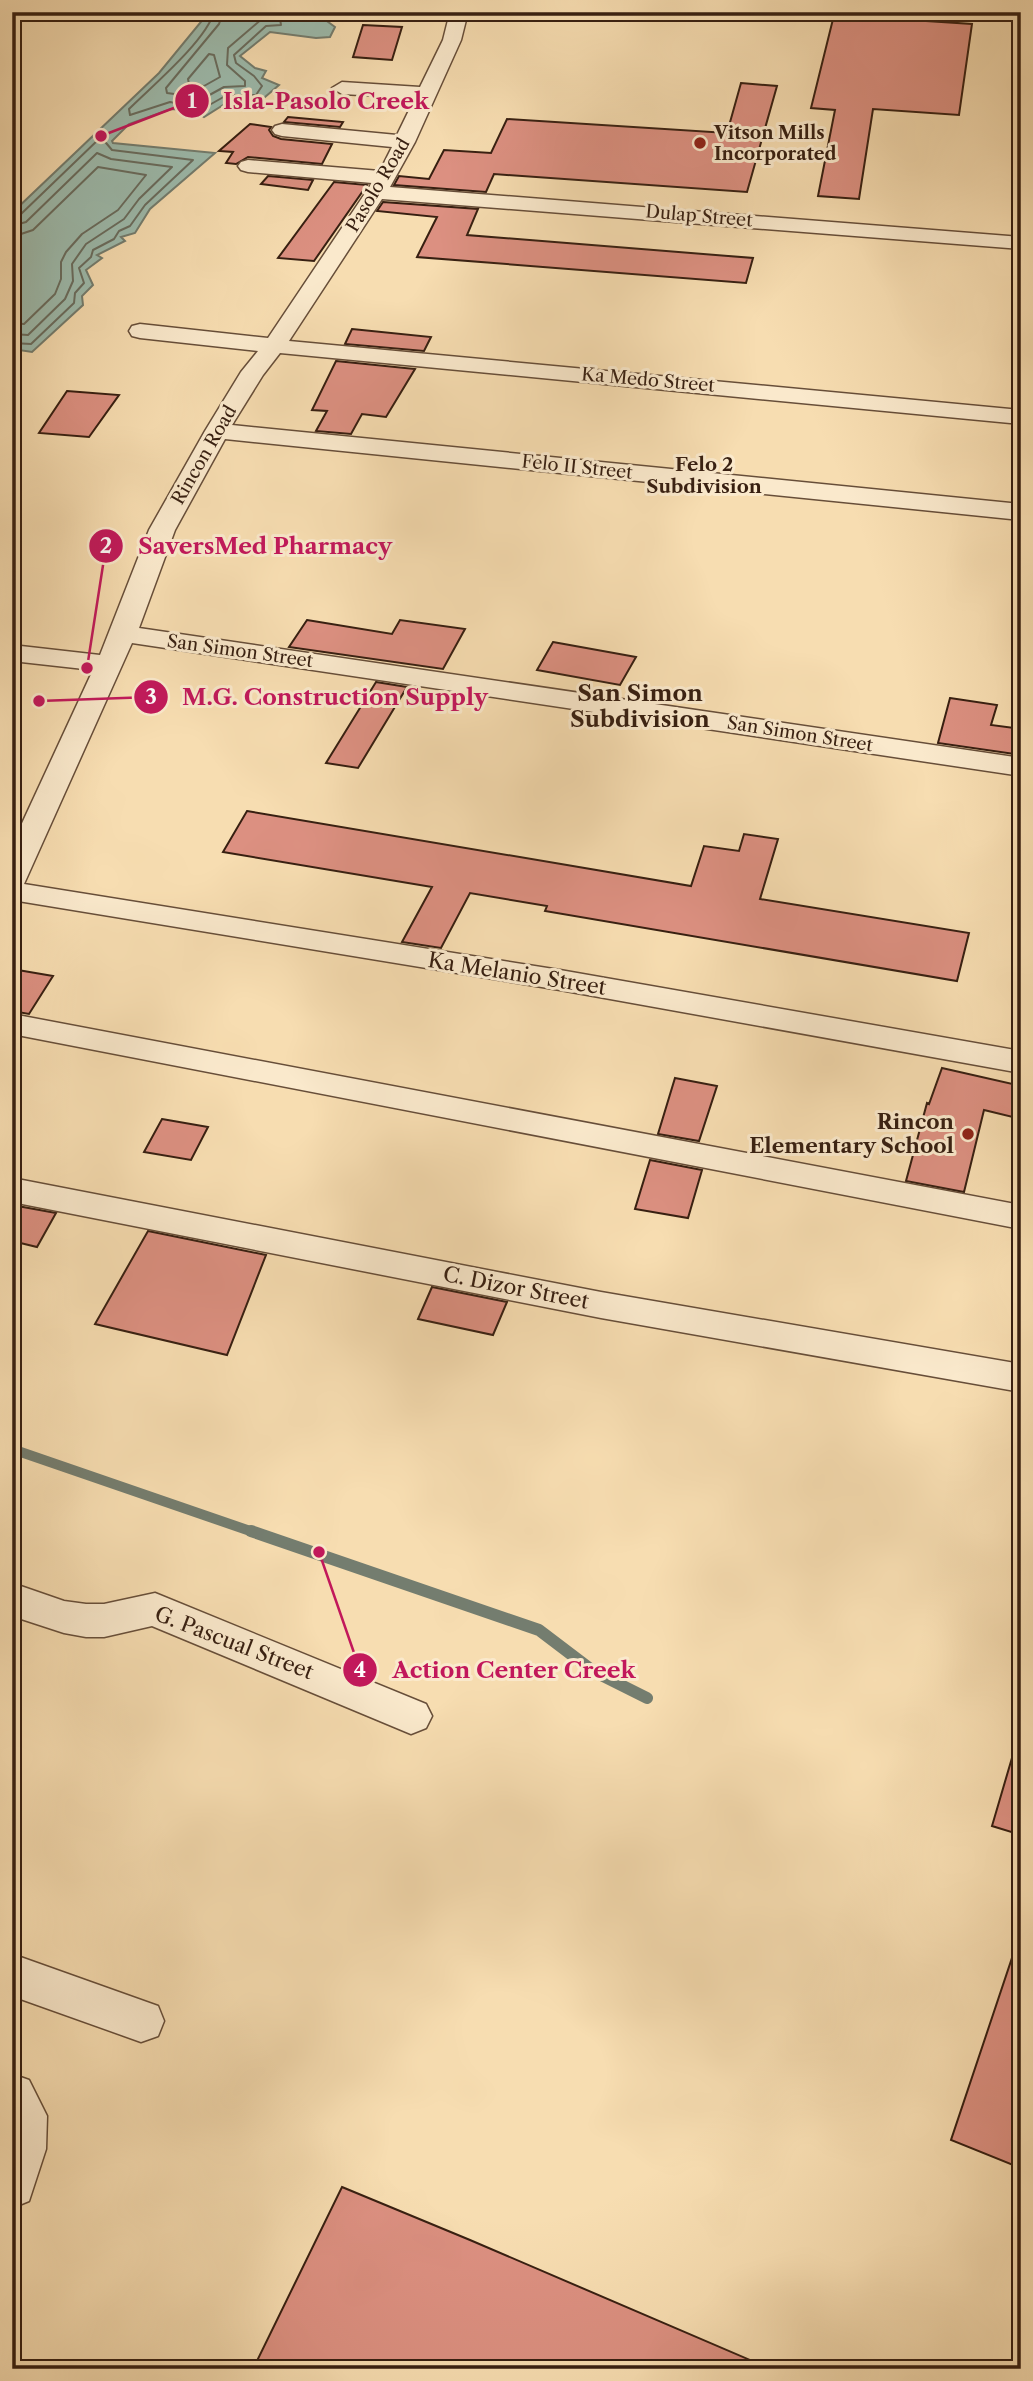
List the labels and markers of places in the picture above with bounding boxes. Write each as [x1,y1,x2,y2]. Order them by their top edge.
callout: Isla-Pasolo Creek [174,79,443,123]
place label: Vitson Mills Incorporated [713,122,837,165]
marker: Vitson Mills Incorporated [692,135,708,151]
callout: SaversMed Pharmacy [88,524,406,568]
callout: M.G. Construction Supply [133,675,502,719]
place label: Rincon Elementary School [749,1109,955,1158]
marker: Rincon Elementary School [960,1126,976,1142]
callout: Action Center Creek [343,1648,650,1692]

